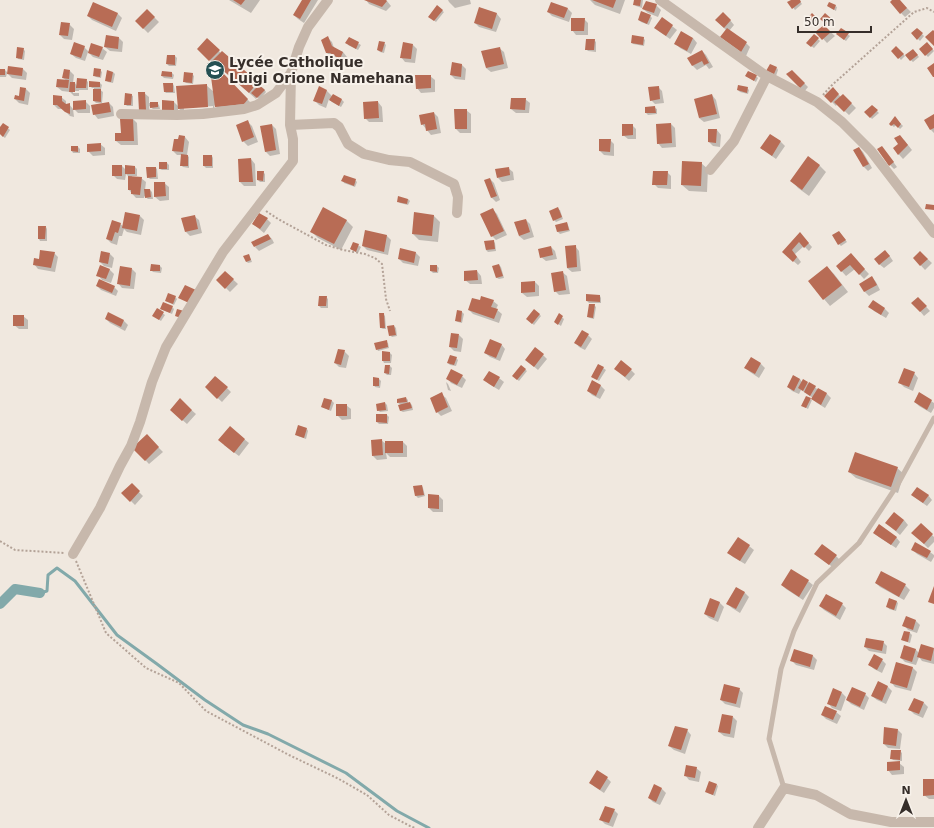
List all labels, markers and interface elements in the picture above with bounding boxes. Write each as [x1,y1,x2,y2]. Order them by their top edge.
scale bar [798,8,871,34]
text: 50 m [804,15,835,29]
place label: Lycée Catholique Luigi Orione Namehana [229,54,414,86]
school or university icon: Lycée Catholique Luigi Orione Namehana [204,59,226,81]
north arrow [886,780,926,820]
text: N [901,784,911,797]

